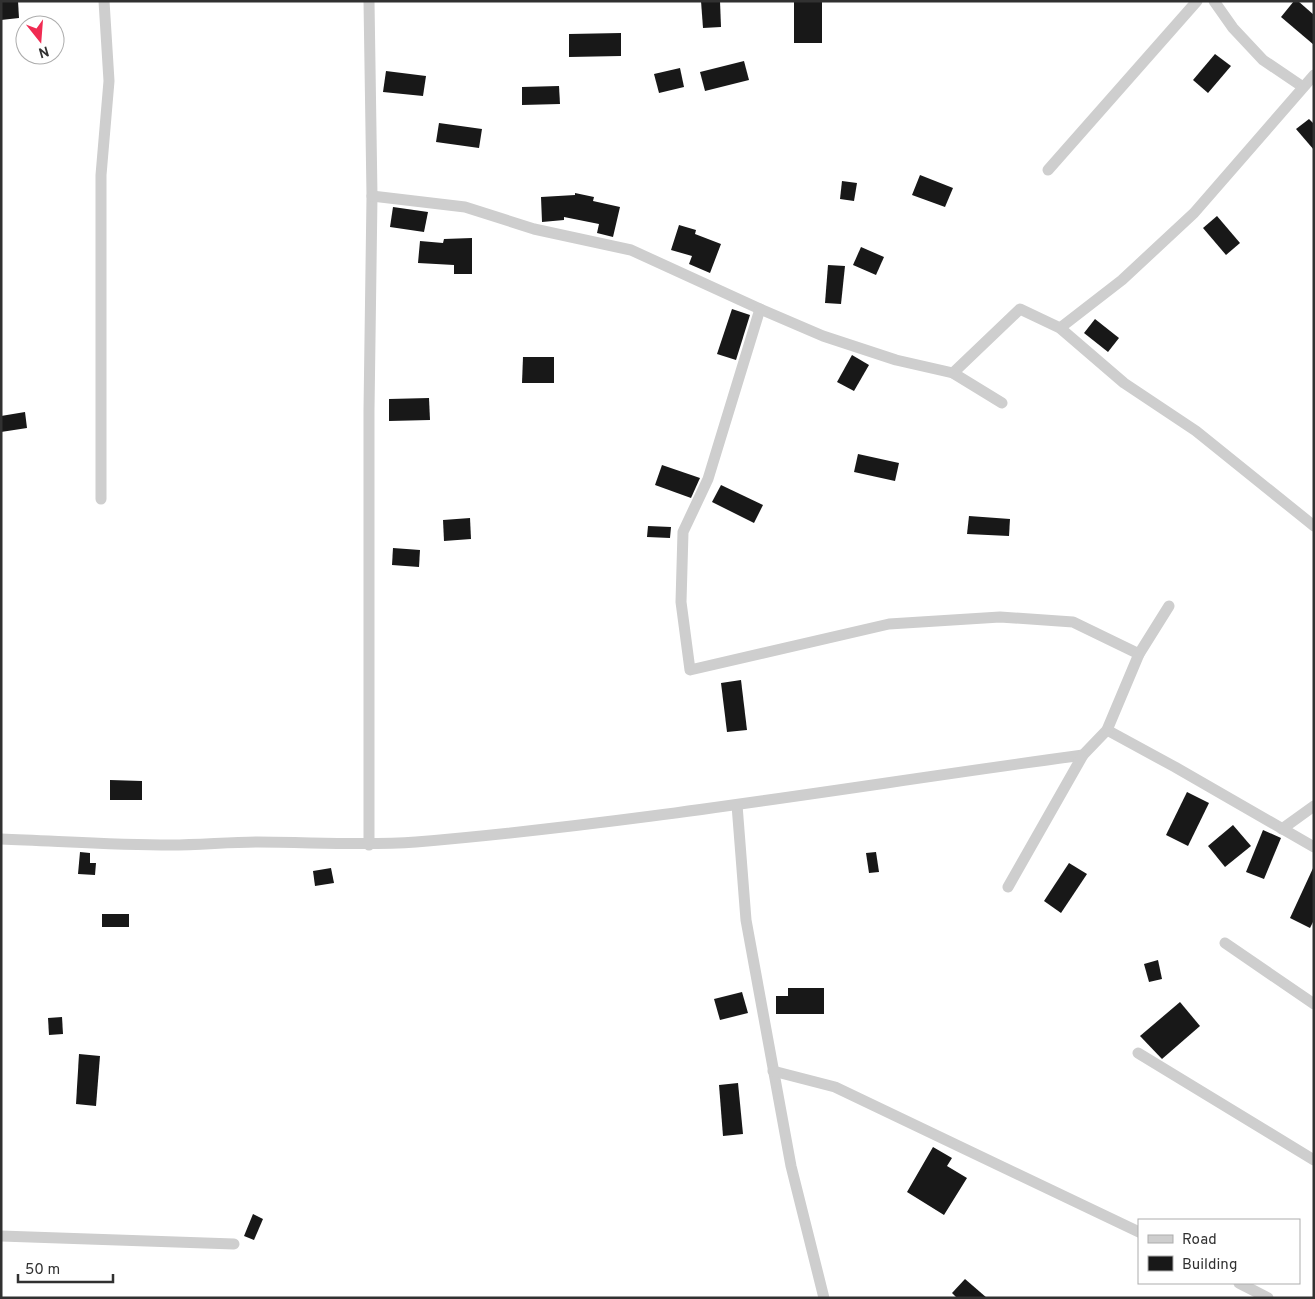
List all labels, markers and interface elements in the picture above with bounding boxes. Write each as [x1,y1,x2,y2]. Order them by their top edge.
north arrow [15,15,65,65]
text: N [36,41,51,61]
legend [1138,1219,1300,1284]
text: Road [1182,1231,1217,1250]
scale bar [18,1252,112,1284]
text: Building [1182,1256,1237,1275]
text: 50 m [25,1261,60,1280]

